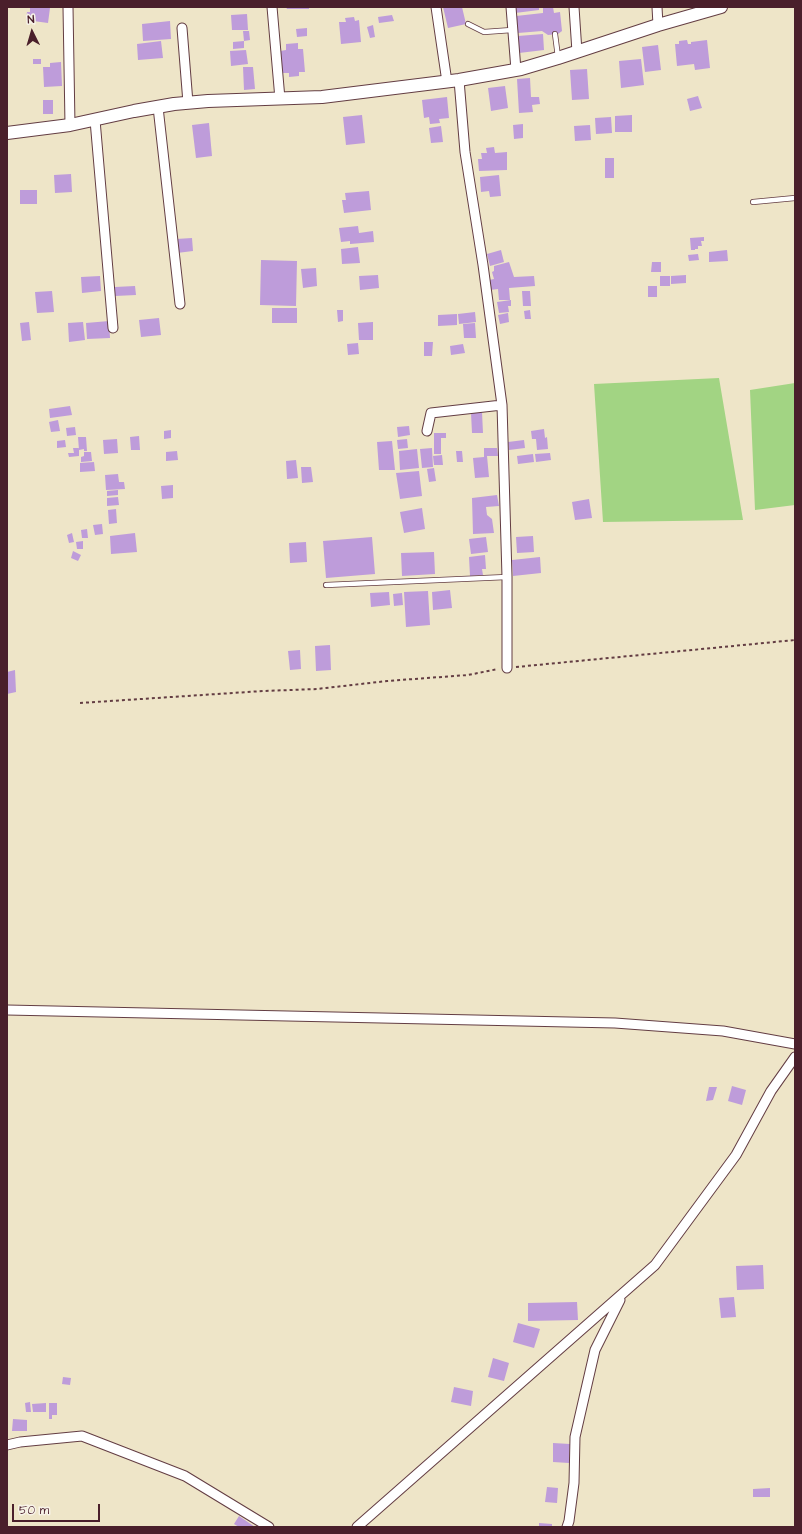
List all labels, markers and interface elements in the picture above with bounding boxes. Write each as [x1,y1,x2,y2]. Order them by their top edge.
north arrow [12,12,52,52]
text: N [27,12,35,27]
scale bar [14,1496,102,1522]
text: 50 m [19,1502,49,1519]

